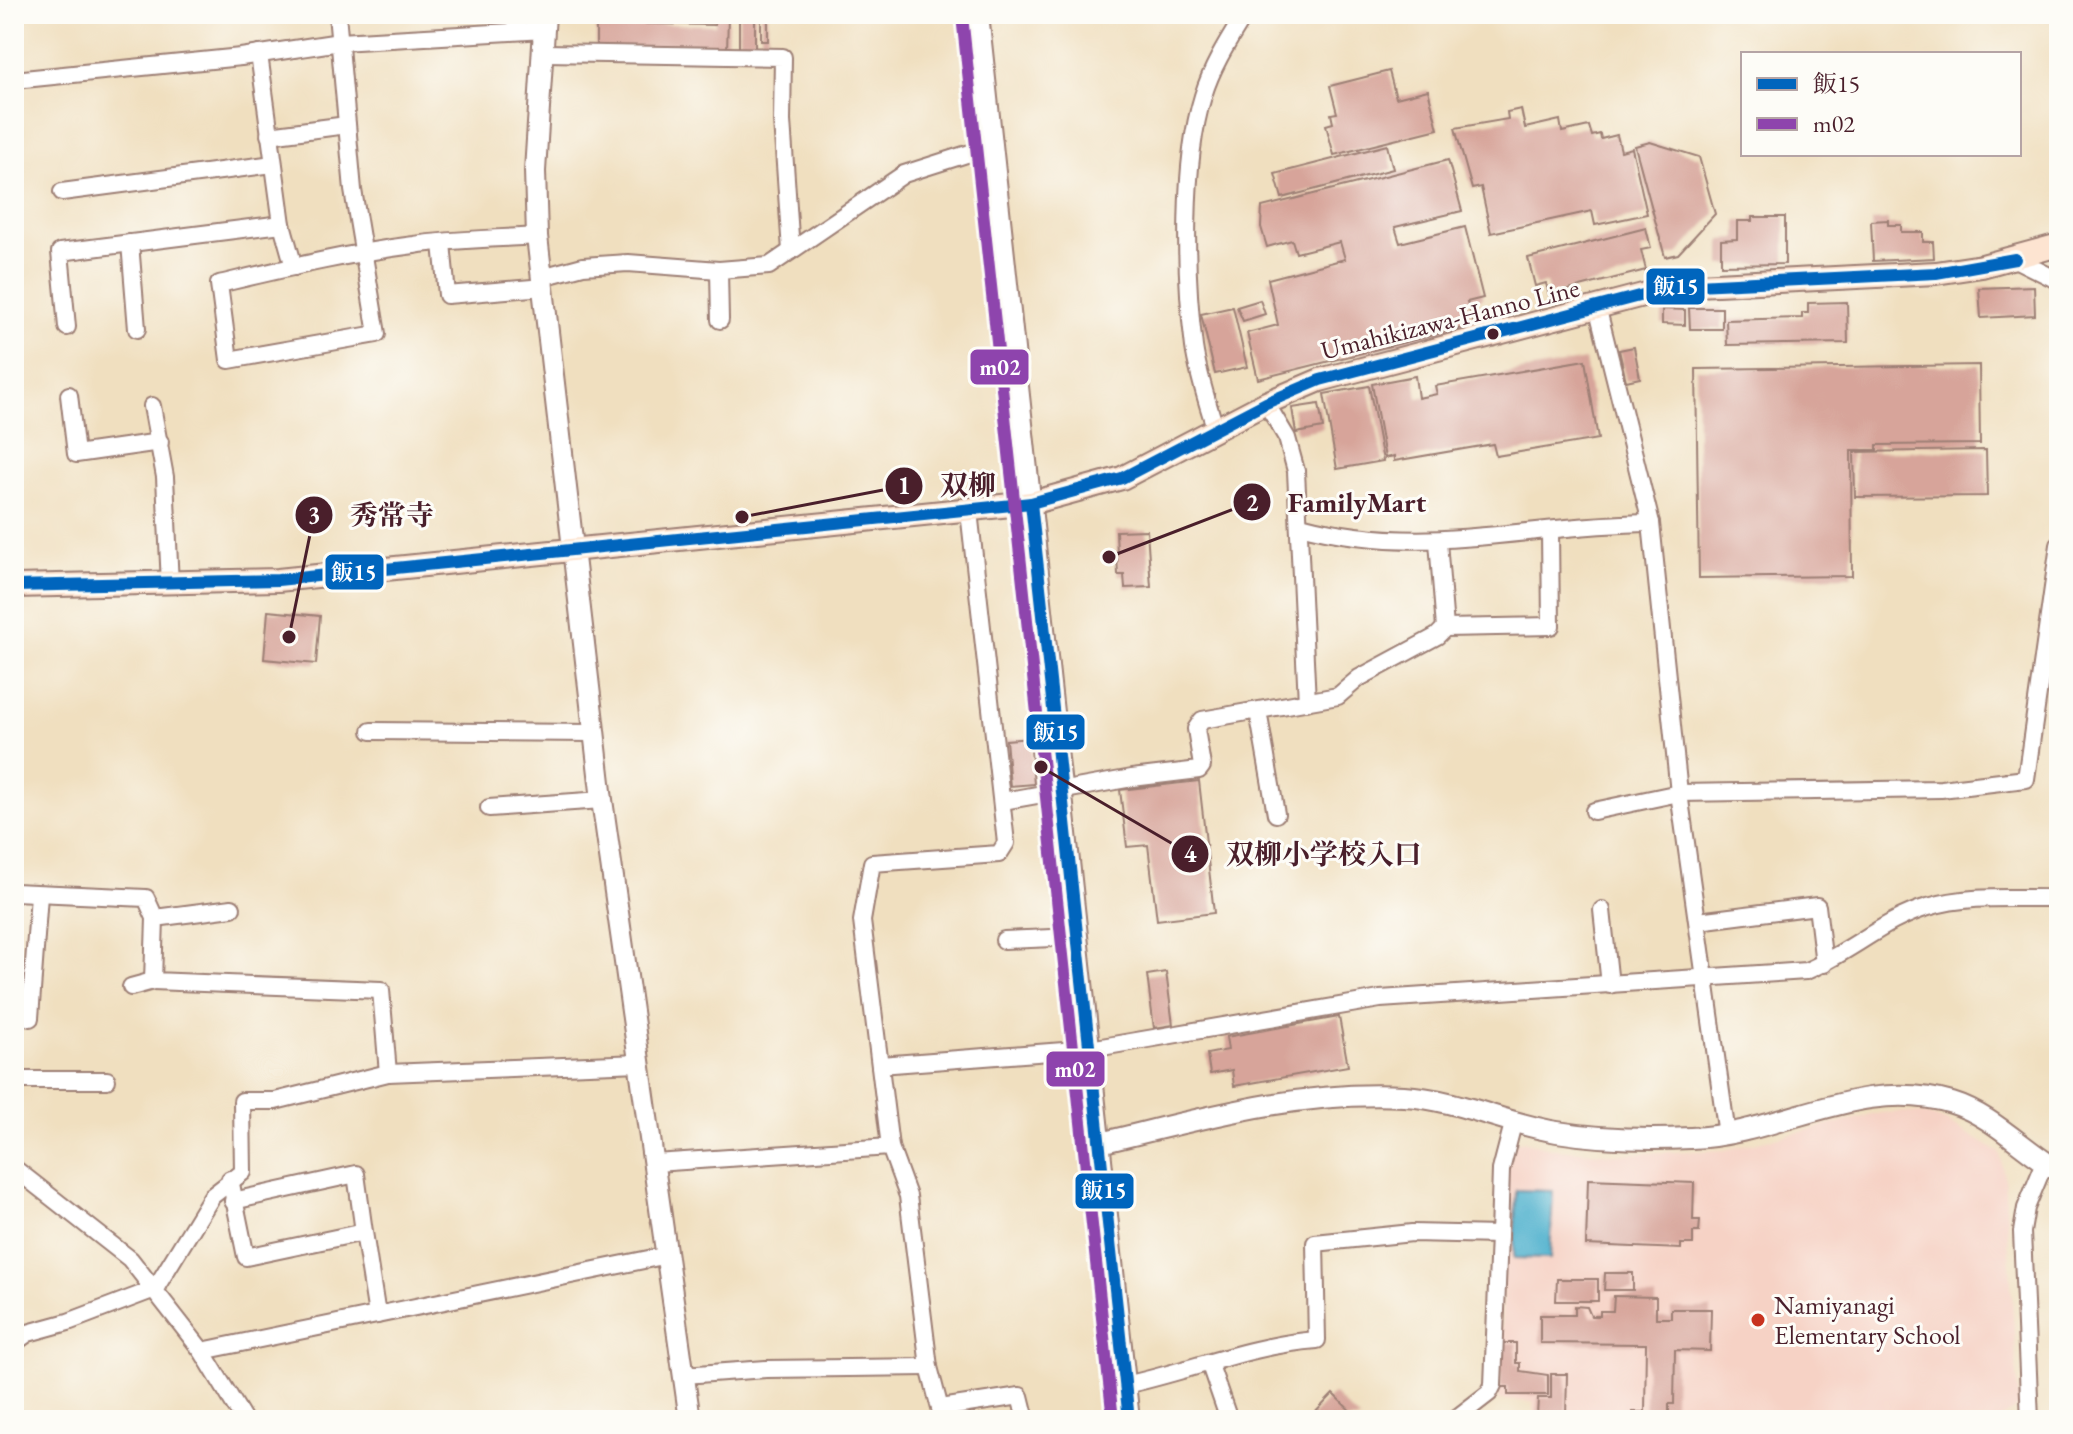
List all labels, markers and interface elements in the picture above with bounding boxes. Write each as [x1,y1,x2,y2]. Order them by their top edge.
legend [1741,52,2021,156]
text: 飯15 [1813,68,1860,99]
text: m02 [1813,108,1855,139]
line badge: 飯15 [1645,267,1706,306]
street label: Umahikizawa-Hanno Line [1317,270,1583,368]
text: 飯15 [1653,272,1699,301]
unlabelled marker [1485,326,1501,342]
line badge: m02 [969,348,1030,386]
text: m02 [979,353,1021,382]
callout: 双柳 [884,460,1012,512]
text: 双柳 [940,467,996,503]
text: 1 [898,470,910,501]
callout: FamilyMart [1232,476,1443,528]
text: FamilyMart [1288,484,1427,520]
text: 2 [1246,487,1259,518]
callout: 秀常寺 [294,489,450,541]
text: 秀常寺 [350,497,434,533]
text: 3 [308,499,320,530]
line badge: 飯15 [324,553,385,591]
text: 飯15 [331,558,377,587]
line badge: 飯15 [1025,713,1086,751]
text: 飯15 [1033,718,1079,747]
callout: 双柳小学校入口 [1170,828,1438,880]
text: 双柳小学校入口 [1226,836,1422,872]
text: 4 [1184,838,1197,869]
line badge: m02 [1045,1050,1106,1088]
text: m02 [1054,1055,1096,1084]
line badge: 飯15 [1074,1172,1135,1210]
text: 飯15 [1081,1176,1127,1205]
place label: Namiyanagi Elementary School [1774,1288,1961,1352]
marker: Namiyanagi Elementary School [1749,1311,1767,1329]

